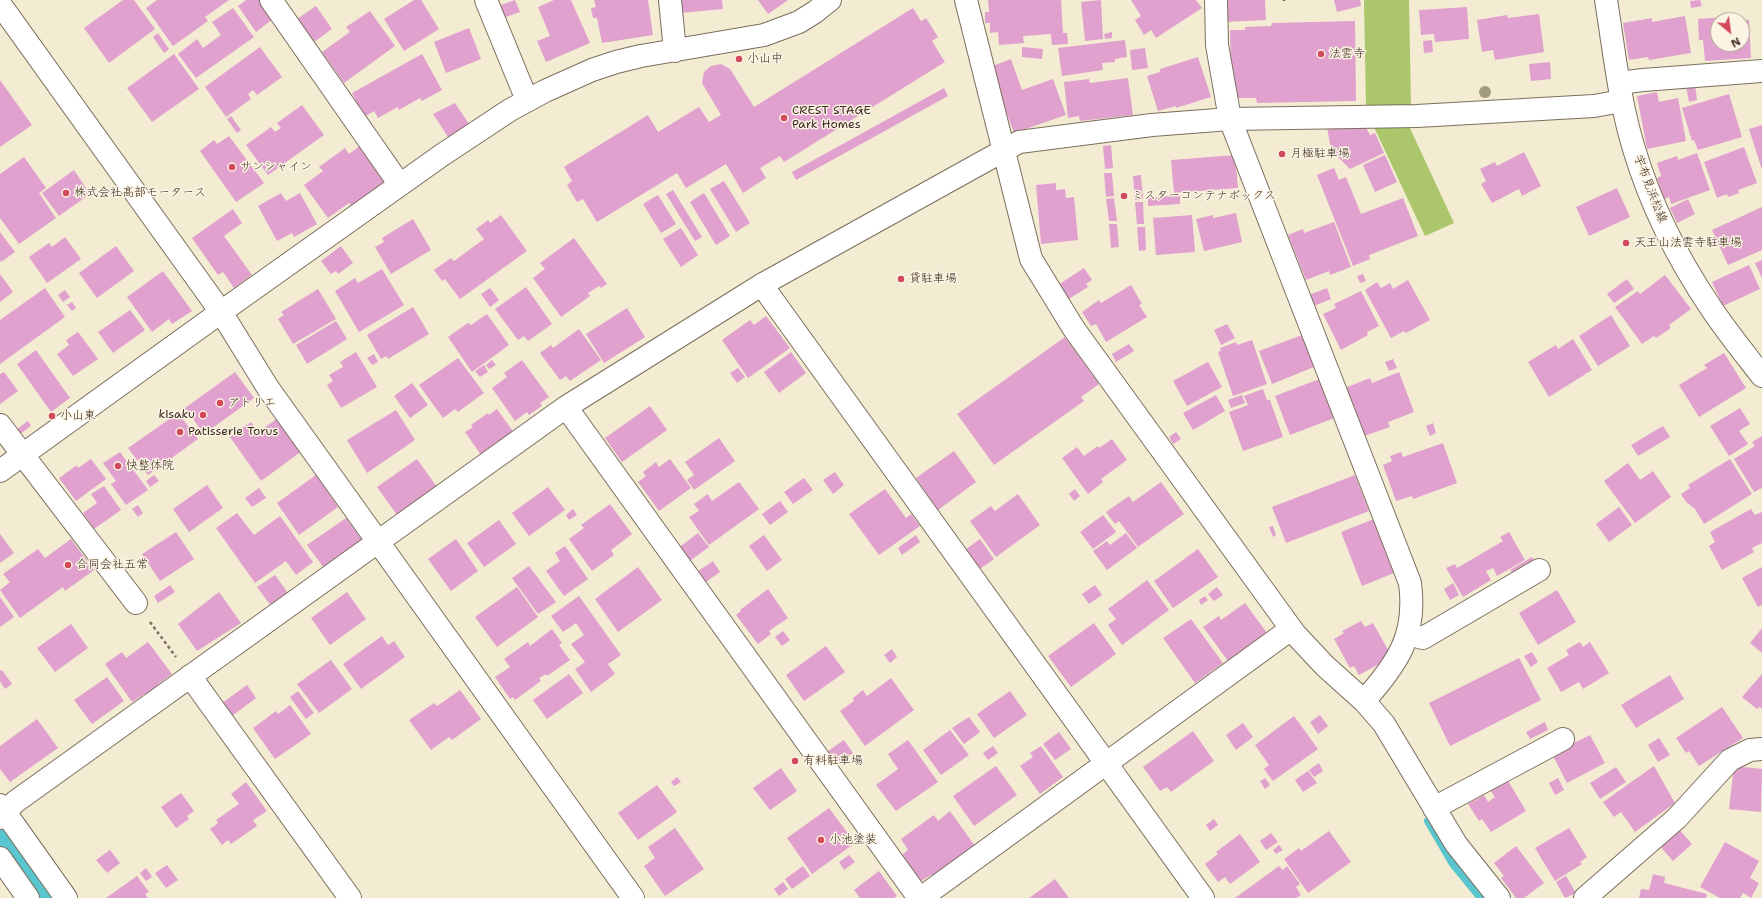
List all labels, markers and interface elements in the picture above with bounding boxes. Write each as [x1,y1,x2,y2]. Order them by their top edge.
north arrow [1710,12,1750,52]
text: N [1728,33,1743,51]
place label: 法雲寺 [1329,47,1365,61]
marker: 法雲寺 [1316,49,1326,59]
place label: 小山中 [747,52,783,66]
marker: 小山中 [734,54,744,64]
place label: CREST STAGE Park Homes [792,104,871,132]
marker: CREST STAGE Park Homes [779,113,789,123]
place label: 月極駐車場 [1290,147,1350,161]
marker: 月極駐車場 [1277,149,1287,159]
street label: 宇布見浜松線 [1630,153,1670,225]
place label: サンシャイン [240,160,312,174]
marker: サンシャイン [227,162,237,172]
place label: 株式会社髙部モータース [74,186,206,200]
marker: 株式会社髙部モータース [61,188,71,198]
place label: ミスターコンテナボックス [1132,189,1276,203]
marker: ミスターコンテナボックス [1119,191,1129,201]
place label: 天王山法雲寺駐車場 [1634,236,1742,250]
marker: 天王山法雲寺駐車場 [1621,238,1631,248]
place label: 貸駐車場 [909,272,957,286]
marker: 貸駐車場 [896,274,906,284]
place label: アトリエ [228,396,276,410]
marker: アトリエ [215,398,225,408]
place label: kisaku [159,408,195,422]
place label: 小山東 [60,409,96,423]
marker: kisaku [198,410,208,420]
marker: 小山東 [47,411,57,421]
place label: Patisserie Torus [188,425,278,439]
marker: Patisserie Torus [175,427,185,437]
place label: 快整体院 [126,459,174,473]
marker: 快整体院 [113,461,123,471]
place label: 合同会社五常 [76,558,148,572]
marker: 合同会社五常 [63,560,73,570]
place label: 有料駐車場 [803,754,863,768]
marker: 有料駐車場 [790,756,800,766]
place label: 小池塗装 [829,833,877,847]
marker: 小池塗装 [816,835,826,845]

